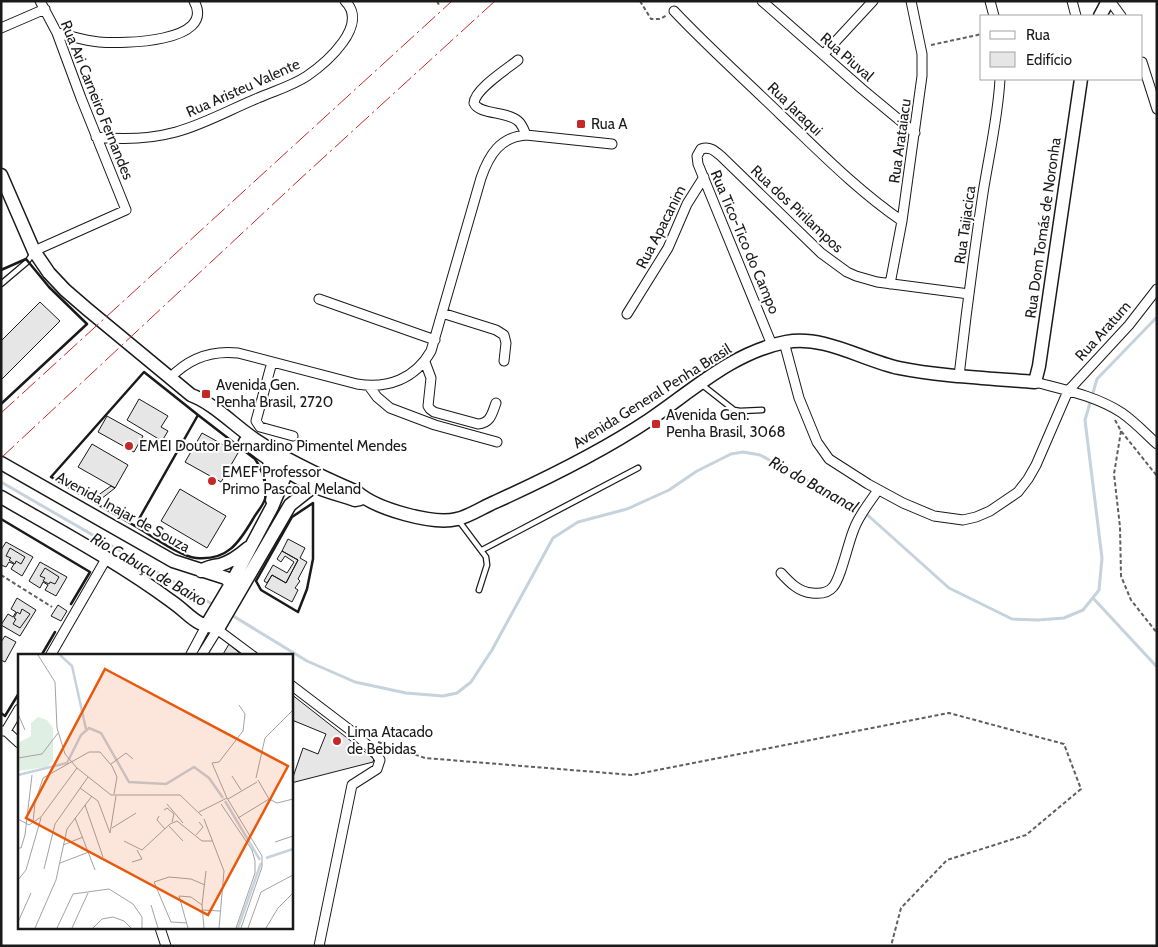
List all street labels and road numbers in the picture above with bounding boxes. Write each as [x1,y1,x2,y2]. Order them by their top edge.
street label: Rua Ari Carneiro Fernandes [57,18,137,182]
street label: Rua Piuval [817,29,878,85]
street label: Rua Aristeu Valente [183,55,303,121]
street label: Rua Jaraqui [764,78,826,140]
street label: Rua Arataiacu [885,97,915,185]
street label: Rua Dom Tomás de Noronha [1021,136,1065,320]
street label: Rua dos Pirilampos [747,162,847,256]
street label: Rua Tico-Tico do Campo [707,167,783,317]
street label: Rua Apacanim [632,182,690,272]
street label: Rua Taijacica [951,184,980,265]
street label: Rua Aratum [1071,297,1135,365]
street label: Avenida General Penha Brasil [569,340,735,452]
street label: Avenida Inajar de Souza [53,468,194,557]

